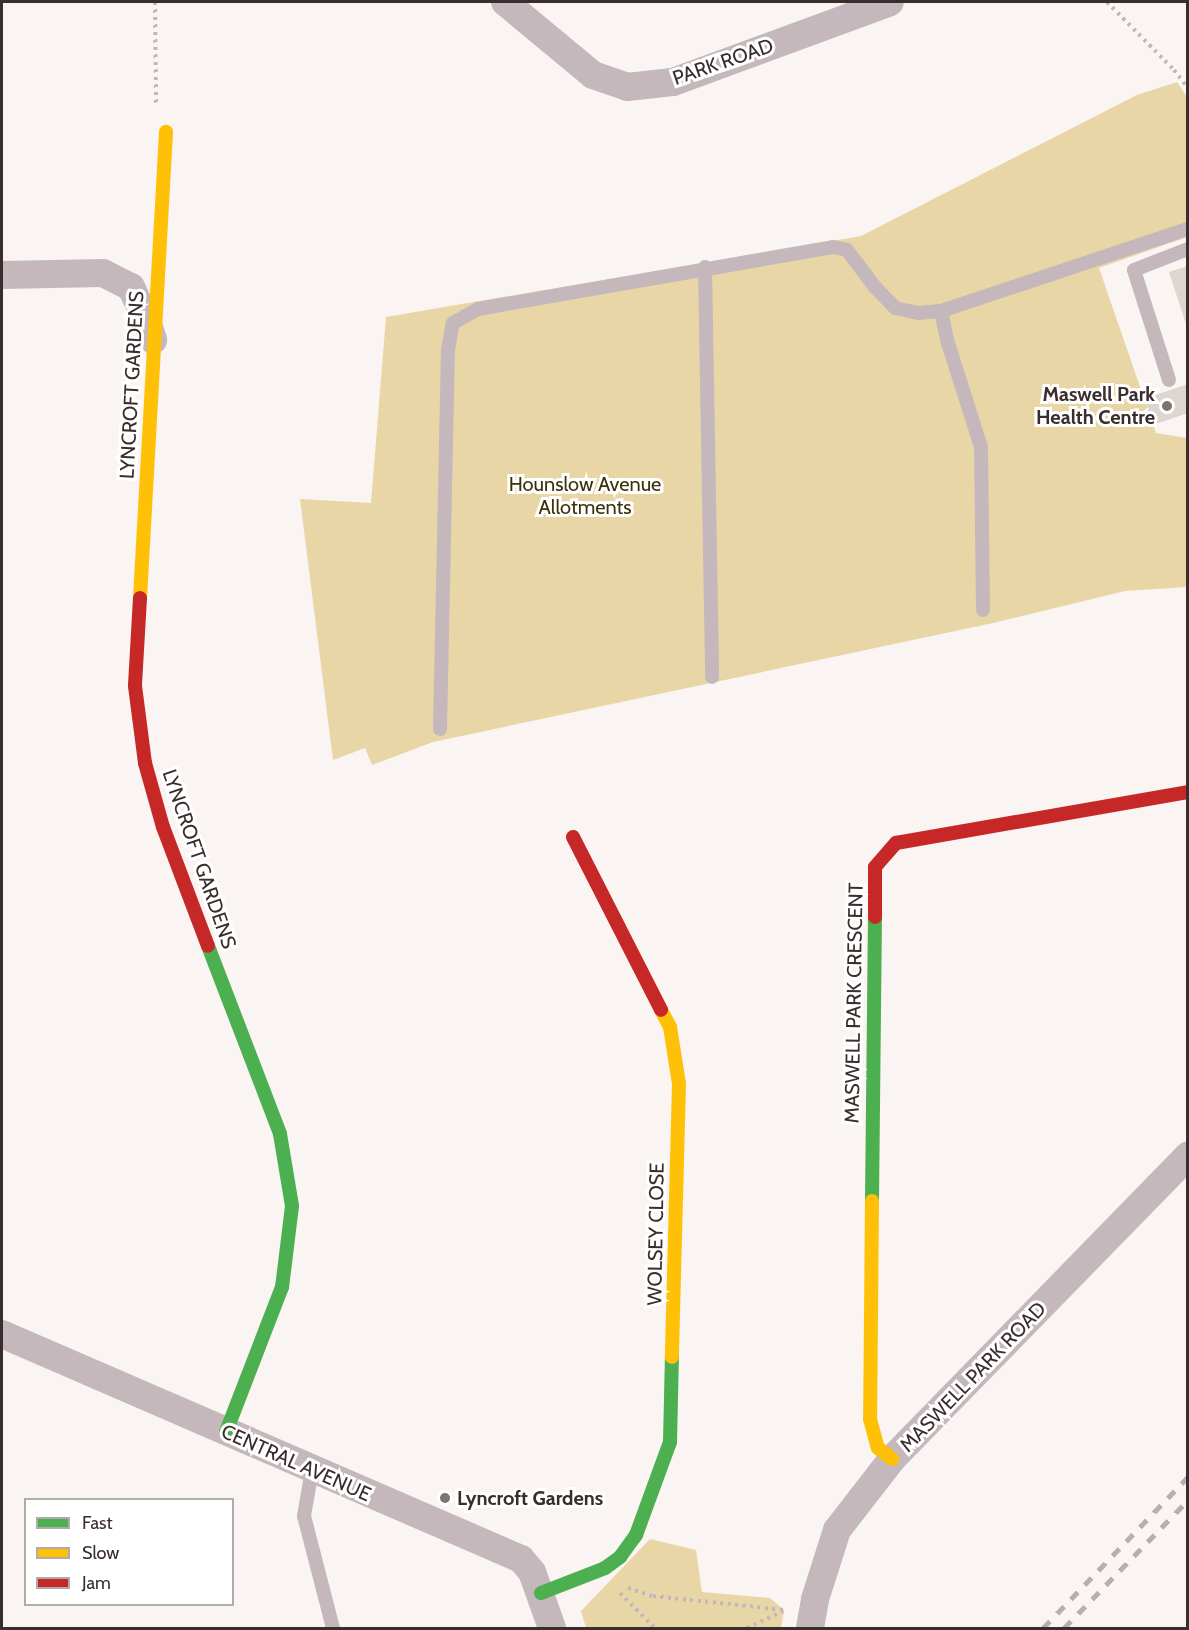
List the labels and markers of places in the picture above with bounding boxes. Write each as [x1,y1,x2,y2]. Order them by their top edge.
place label: Maswell Park Health Centre [1036,382,1155,429]
marker: Maswell Park Health Centre [1160,399,1174,413]
place label: Lyncroft Gardens [457,1486,603,1510]
marker: Lyncroft Gardens [438,1491,452,1505]

